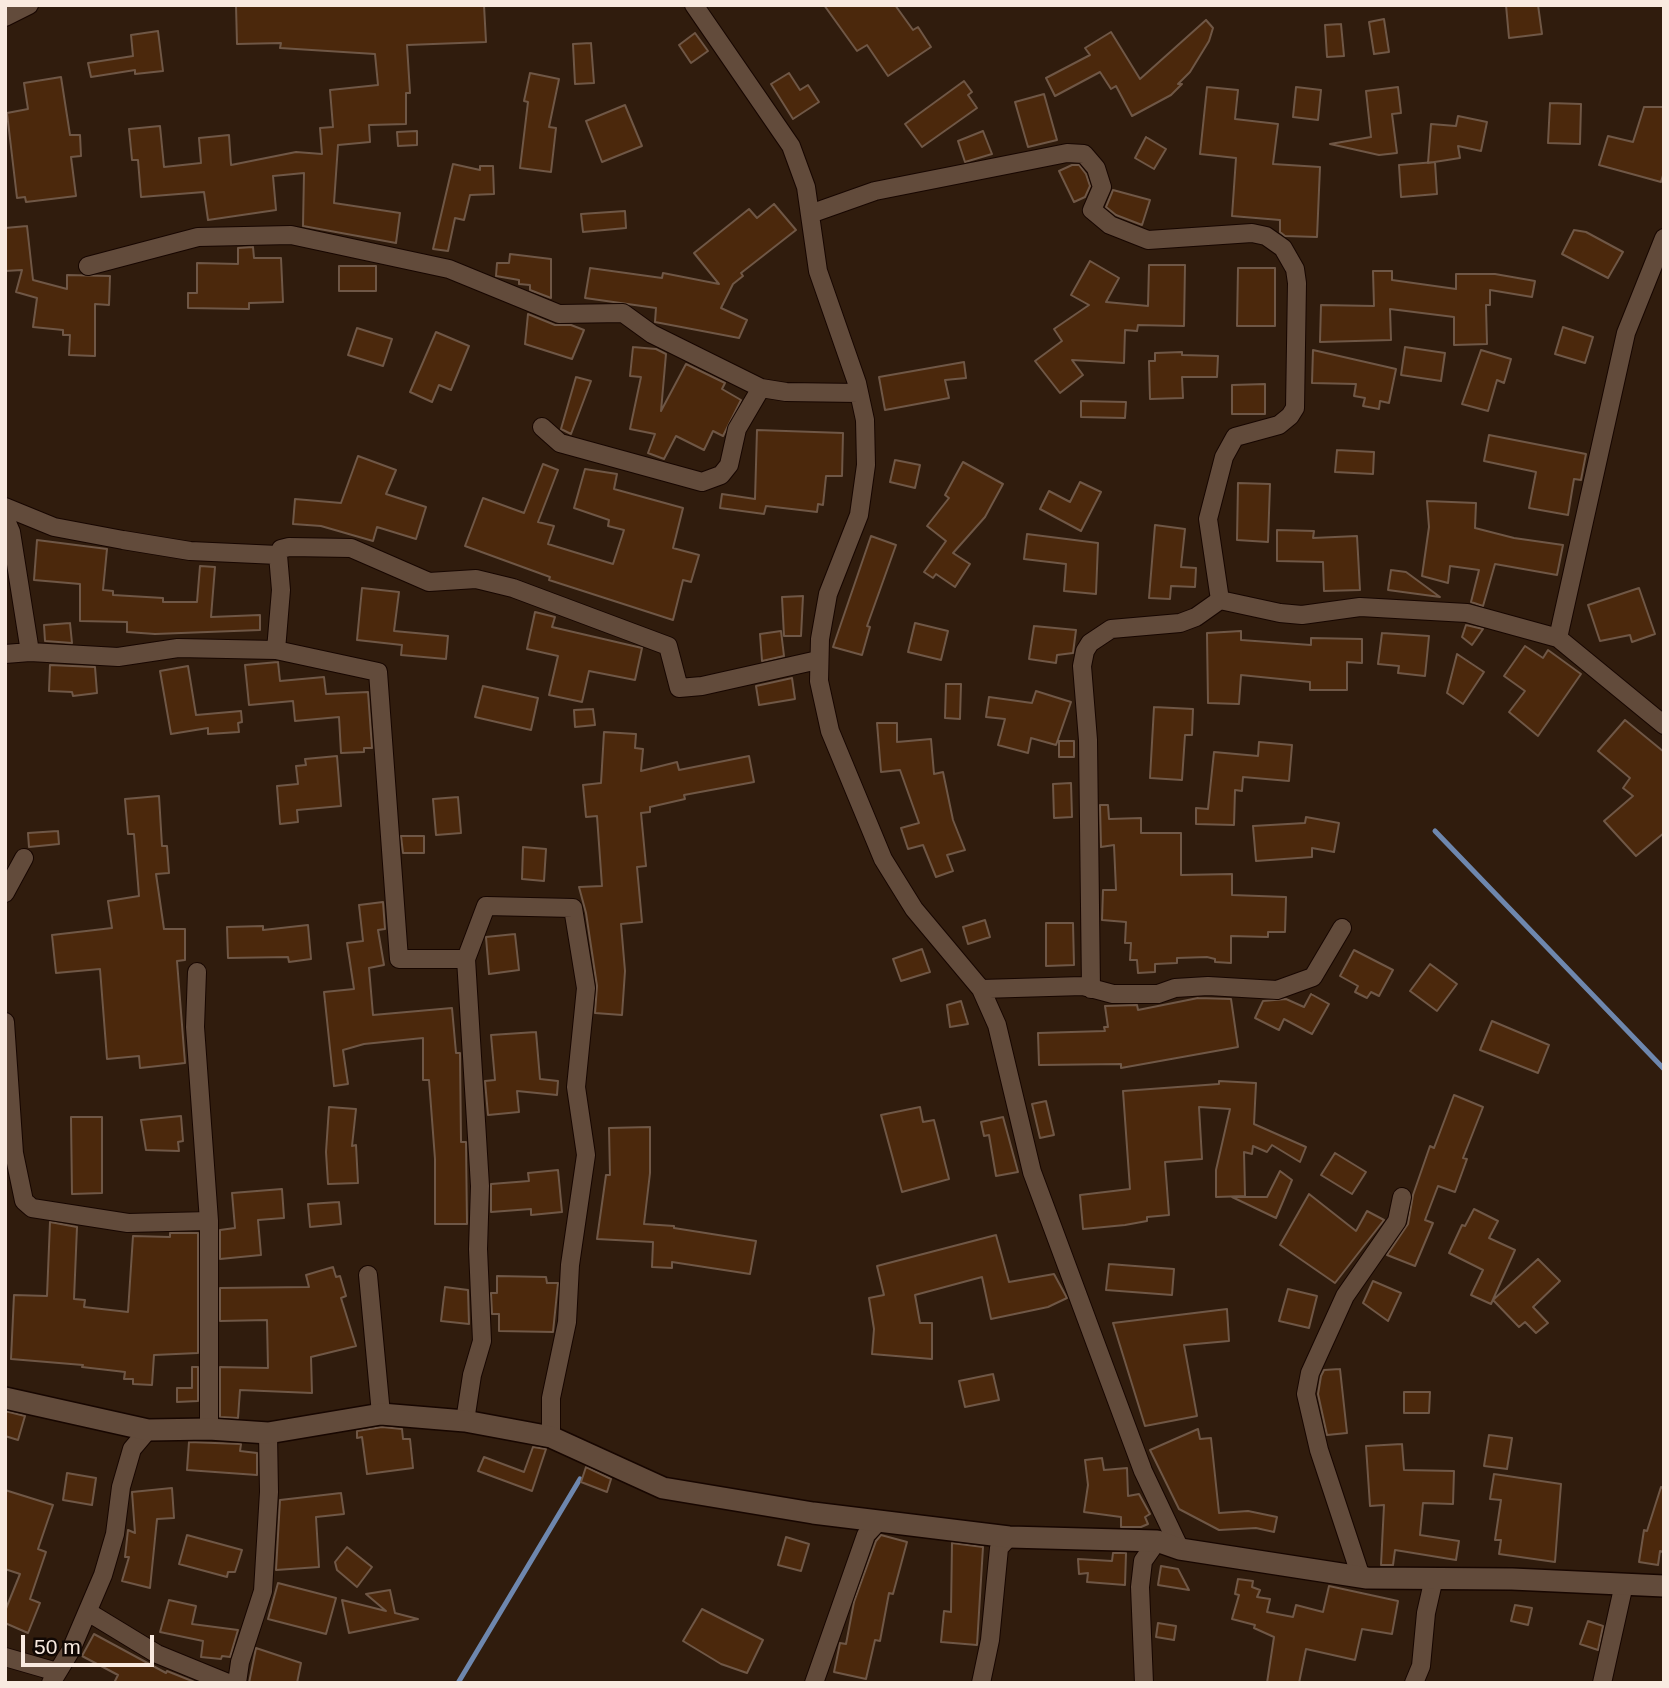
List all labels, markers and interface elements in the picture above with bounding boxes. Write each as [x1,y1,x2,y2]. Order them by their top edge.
scale bar [24,1622,158,1666]
text: 50 m [34,1635,81,1658]

